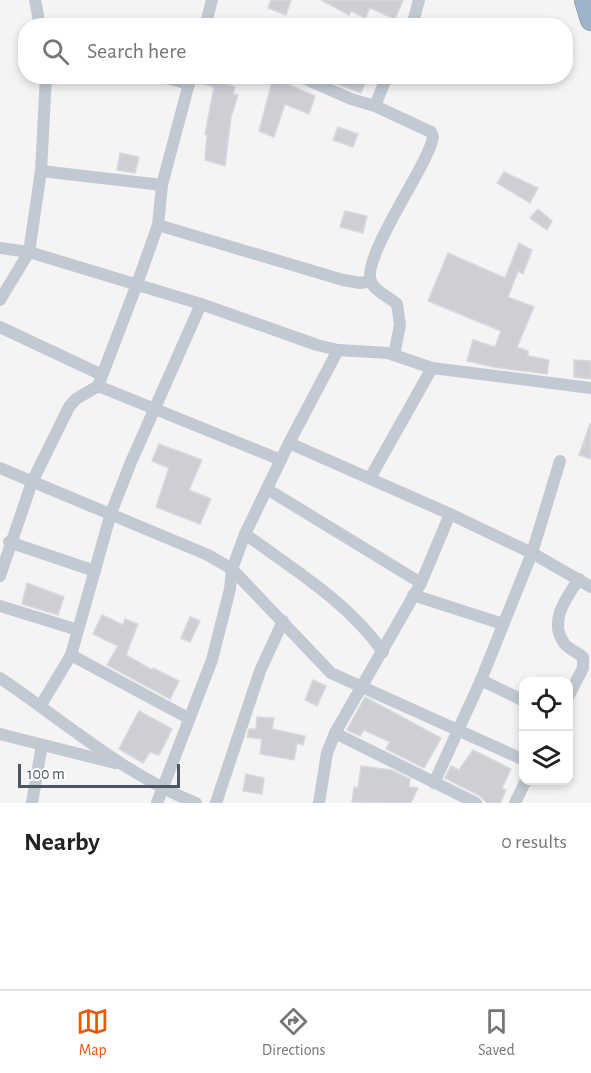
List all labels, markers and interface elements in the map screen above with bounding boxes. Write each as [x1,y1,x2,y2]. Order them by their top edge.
search box [18,18,573,84]
icon: search [39,35,72,68]
text: Search here [87,40,186,62]
map controls [519,677,573,785]
button: locate [519,677,573,731]
button: layers [519,731,573,785]
scale bar [18,761,180,788]
text: 100 m [27,766,65,782]
text: Nearby [24,829,100,855]
text: 0 results [501,832,567,852]
tab: Map [76,1005,109,1060]
tab: Directions [262,1005,326,1060]
tab: Saved [478,1005,515,1060]

